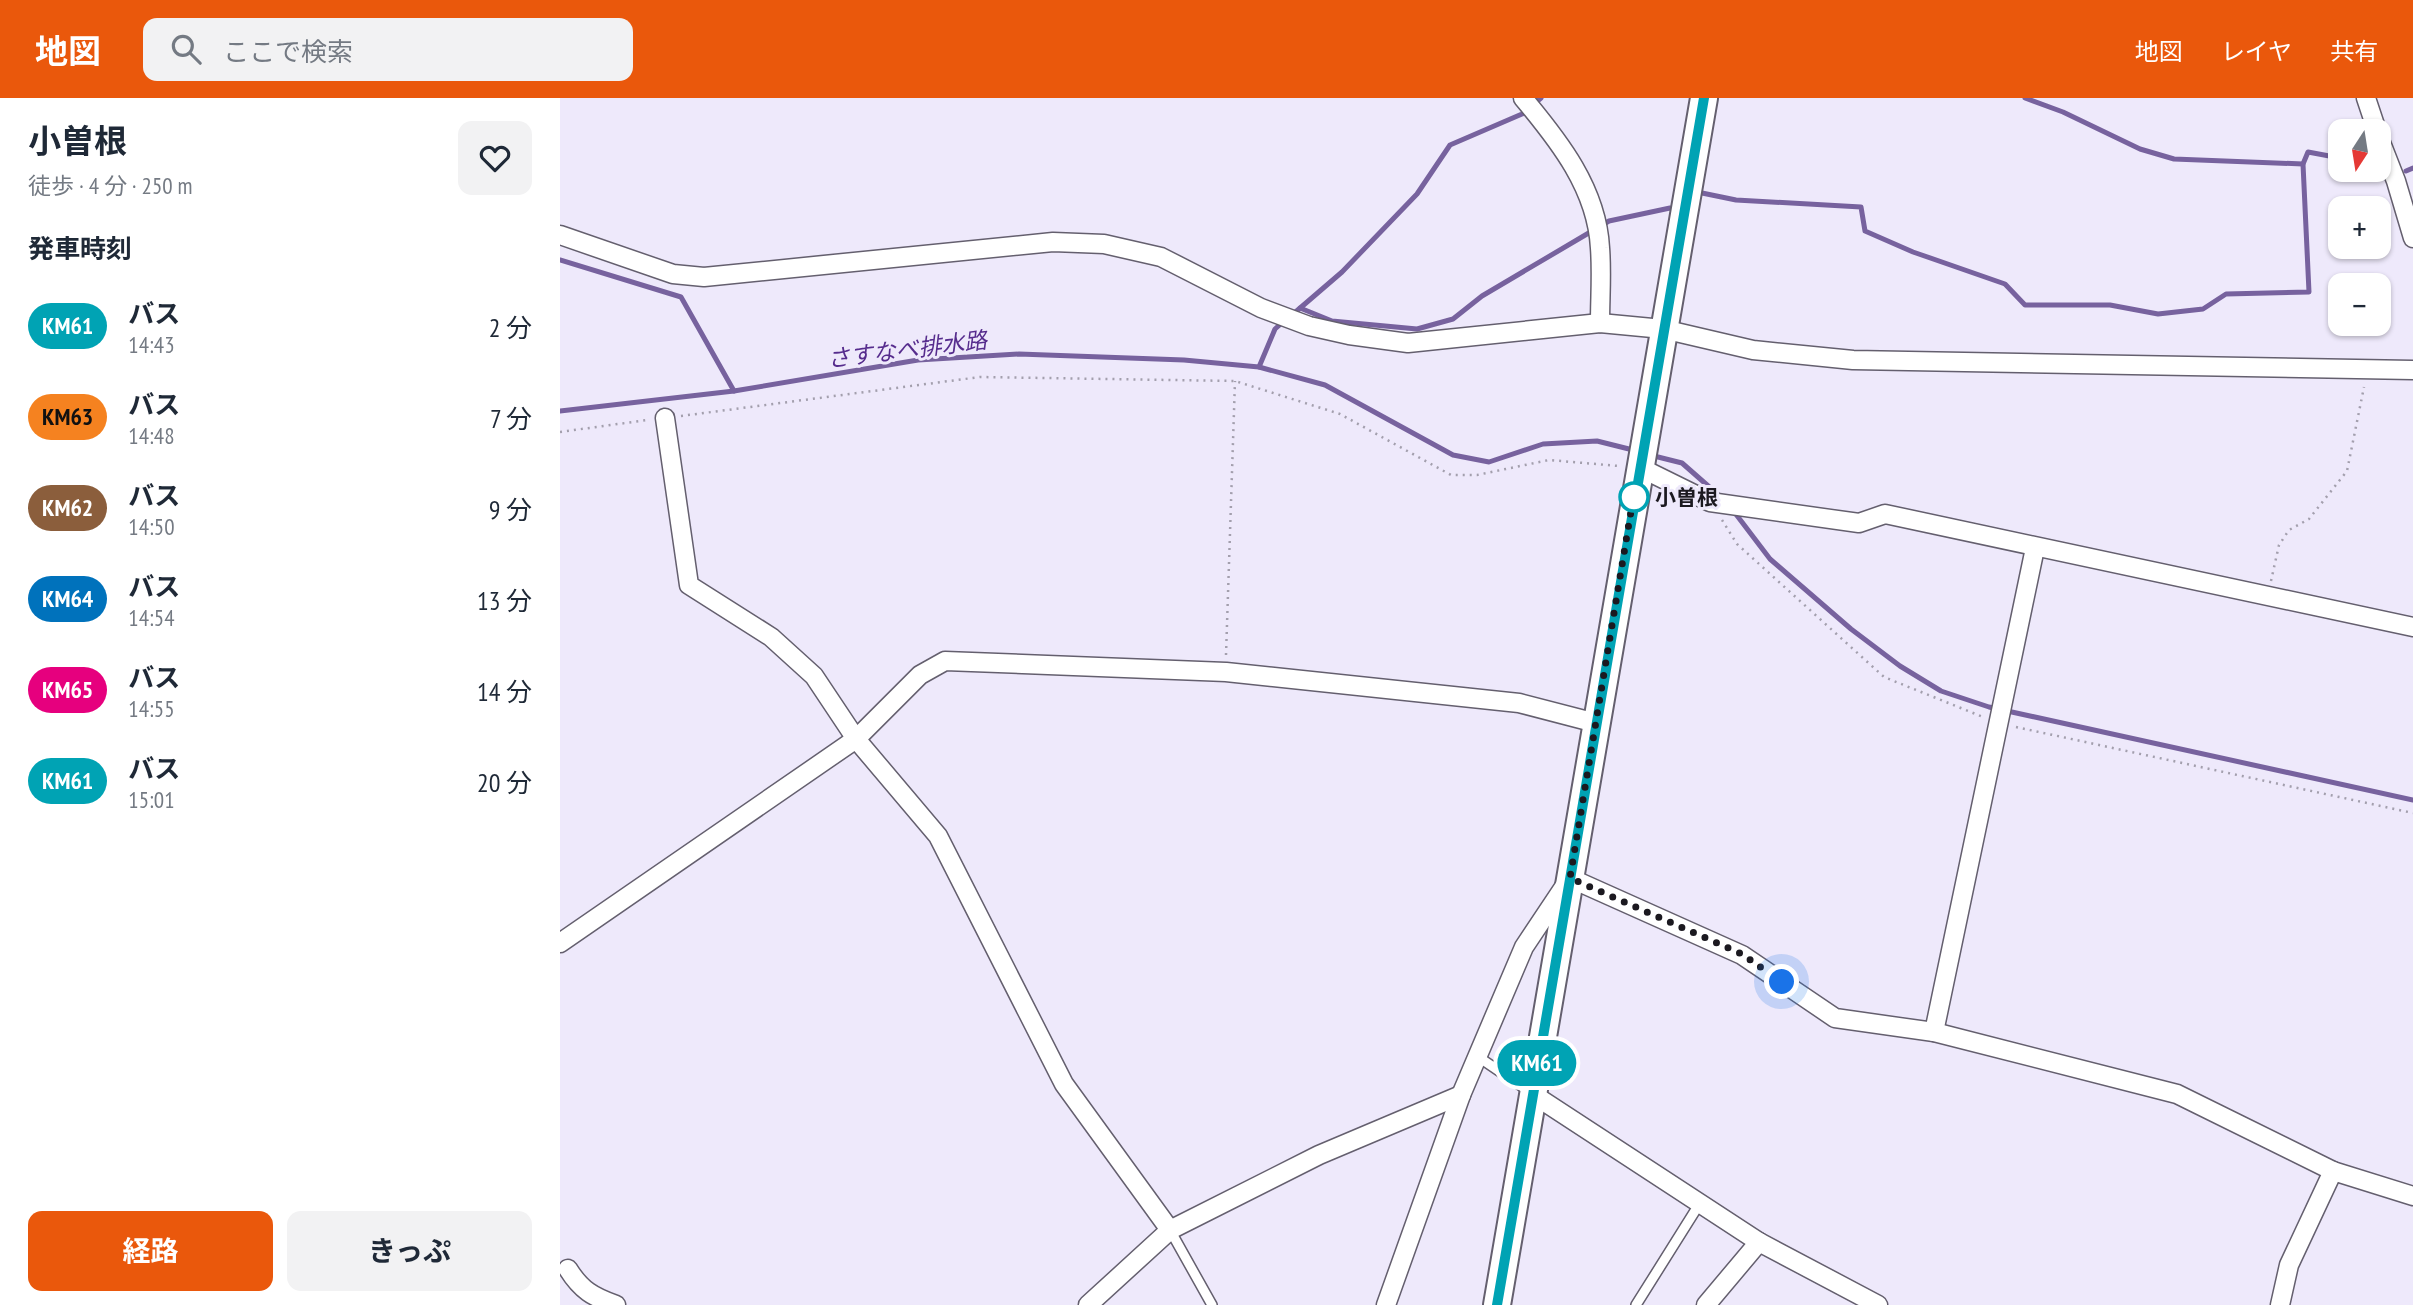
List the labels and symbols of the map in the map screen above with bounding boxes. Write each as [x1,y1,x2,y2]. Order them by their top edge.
north arrow [2328,119,2390,182]
water label: さすなべ排水路 [825,325,991,373]
marker: 小曽根 [1619,482,1649,512]
place label: 小曽根 [1655,484,1718,511]
your location [1764,964,1799,999]
line badge: KM61 [1488,1040,1586,1086]

